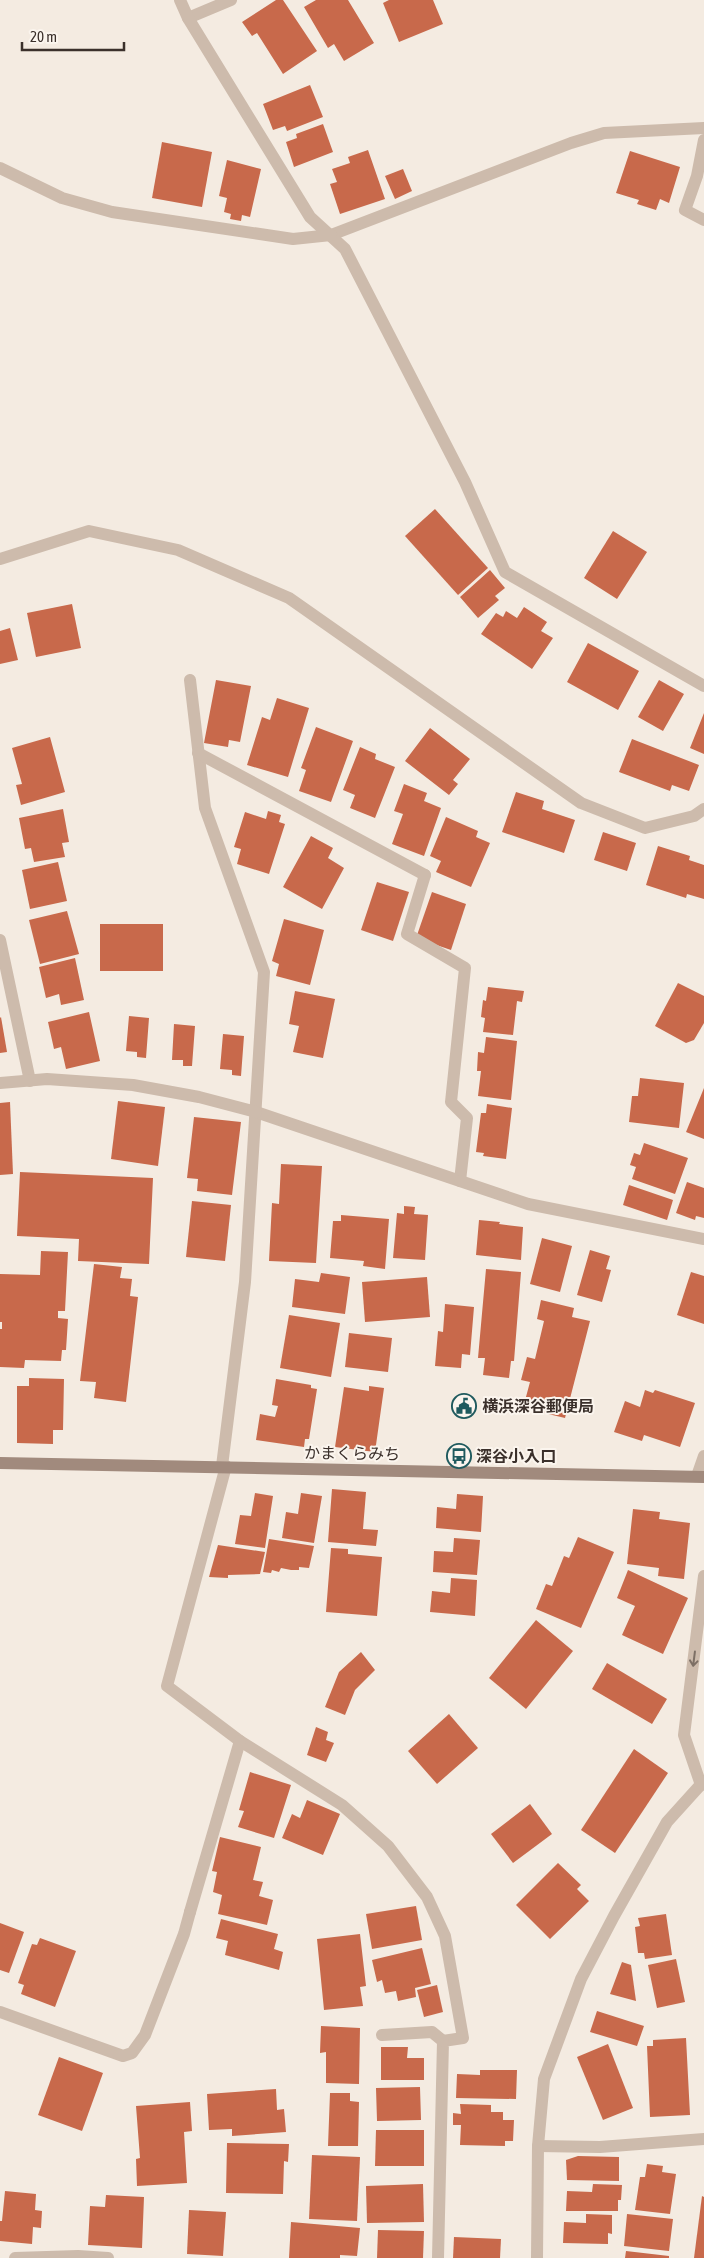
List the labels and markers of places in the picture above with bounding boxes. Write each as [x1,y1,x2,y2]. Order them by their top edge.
public building icon: 横浜深谷郵便局 [451,1393,477,1419]
place label: 横浜深谷郵便局 [482,1397,594,1415]
bus stop icon: 深谷小入口 [446,1443,472,1469]
place label: 深谷小入口 [476,1447,556,1465]

